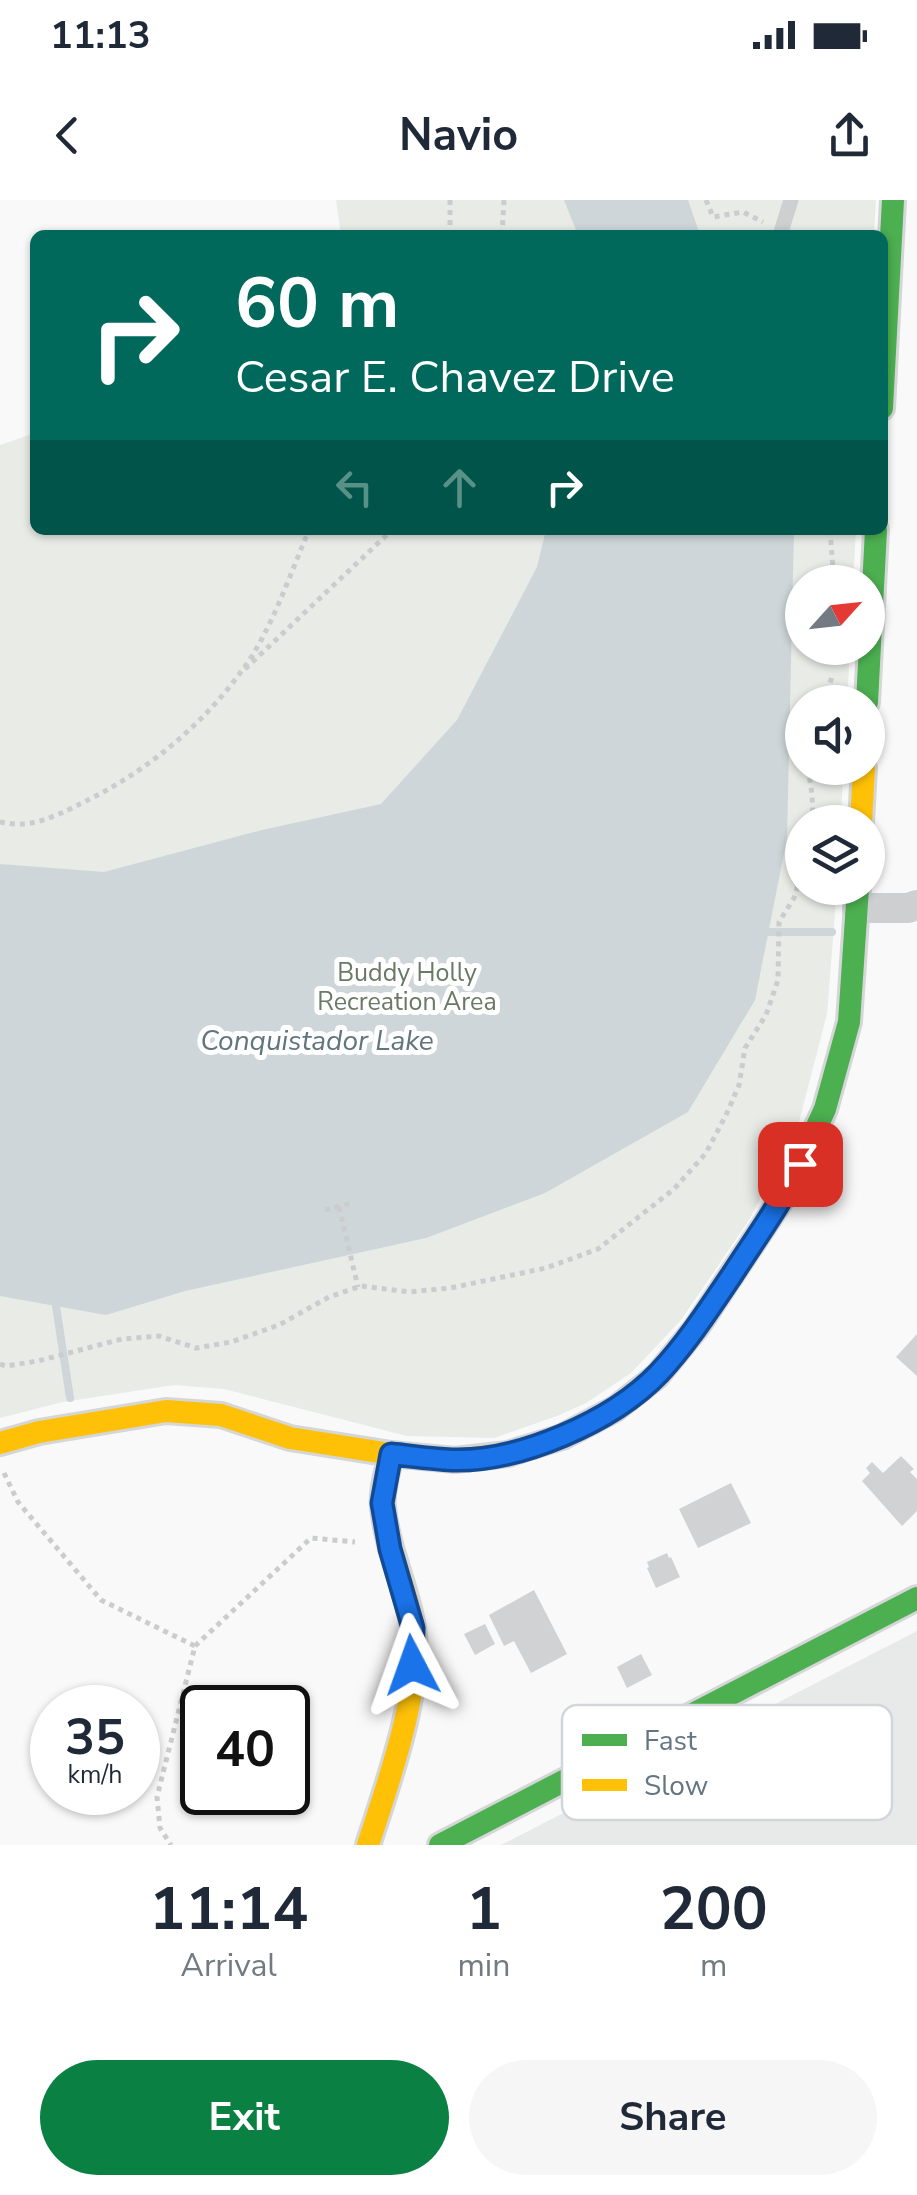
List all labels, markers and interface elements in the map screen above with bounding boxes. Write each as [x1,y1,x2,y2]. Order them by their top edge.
text: 11:13 [50,10,151,61]
text: Navio [399,105,518,166]
icon: back [40,108,95,163]
icon: share [822,108,877,163]
text: 60 m [235,256,399,352]
icon: right [70,270,200,400]
text: Cesar E. Chavez Drive [235,347,675,408]
icon: left [327,460,382,515]
icon: ahead [432,460,487,515]
icon: right [537,460,592,515]
north arrow [785,565,885,665]
map controls [785,565,885,905]
button: sound [785,685,885,785]
button: layers [785,805,885,905]
park label: Buddy Holly Recreation Area [317,956,497,1019]
water label: Conquistador Lake [200,1022,434,1060]
pin [758,1122,843,1207]
icon: arrive [773,1137,828,1192]
position arrow [360,1613,464,1717]
speed limit sign: 40 [180,1685,310,1815]
text: 35 [65,1703,125,1772]
legend [562,1705,892,1820]
text: Fast [644,1722,697,1760]
text: km/h [67,1758,123,1792]
text: Slow [644,1767,708,1805]
text: 11:14 [149,1868,308,1950]
text: 1 [466,1868,502,1950]
text: 200 [660,1868,768,1950]
text: Arrival [181,1944,277,1987]
text: min [457,1944,510,1987]
text: m [700,1944,727,1987]
button: Exit [40,2060,449,2175]
button: Share [469,2060,877,2175]

